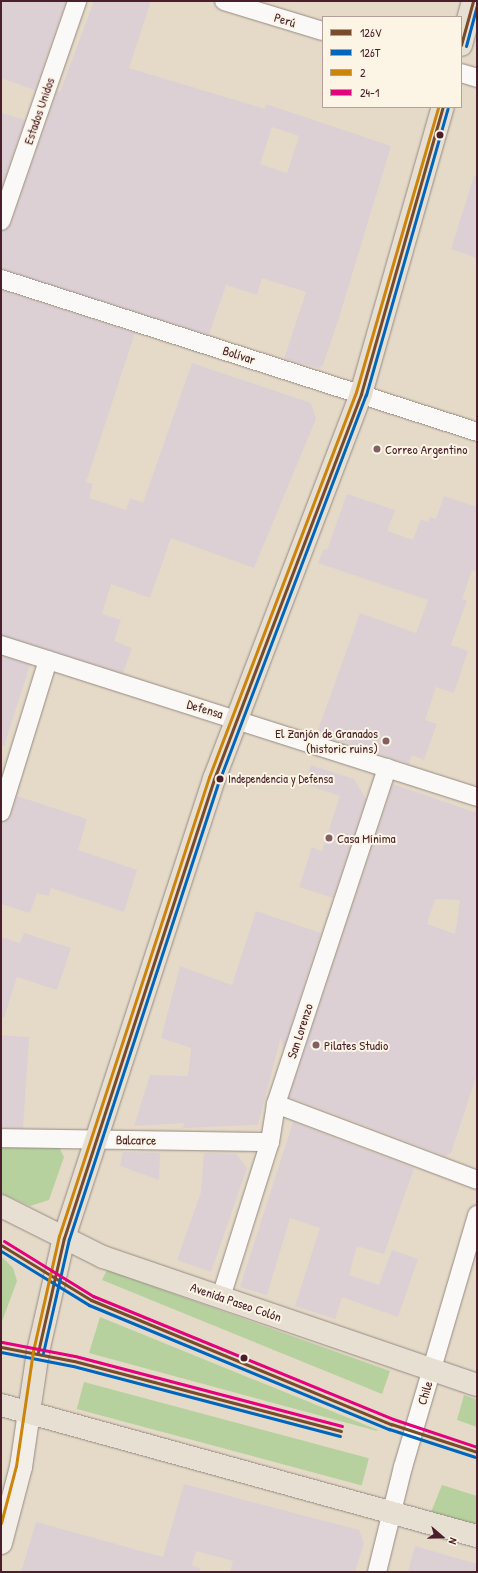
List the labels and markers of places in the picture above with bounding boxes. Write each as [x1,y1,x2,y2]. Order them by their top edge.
unlabelled marker [435,130,445,140]
place label: Correo Argentino [385,441,467,457]
marker: Correo Argentino [372,444,382,454]
place label: El Zanjón de Granados (historic ruins) [275,726,378,757]
marker: El Zanjón de Granados (historic ruins) [381,736,391,746]
place label: Independencia y Defensa [228,772,333,786]
marker: Independencia y Defensa [215,774,225,784]
place label: Casa Mínima [337,830,396,846]
marker: Casa Mínima [324,833,334,843]
place label: Pilates Studio [324,1037,388,1053]
marker: Pilates Studio [311,1040,321,1050]
unlabelled marker [239,1353,249,1363]

